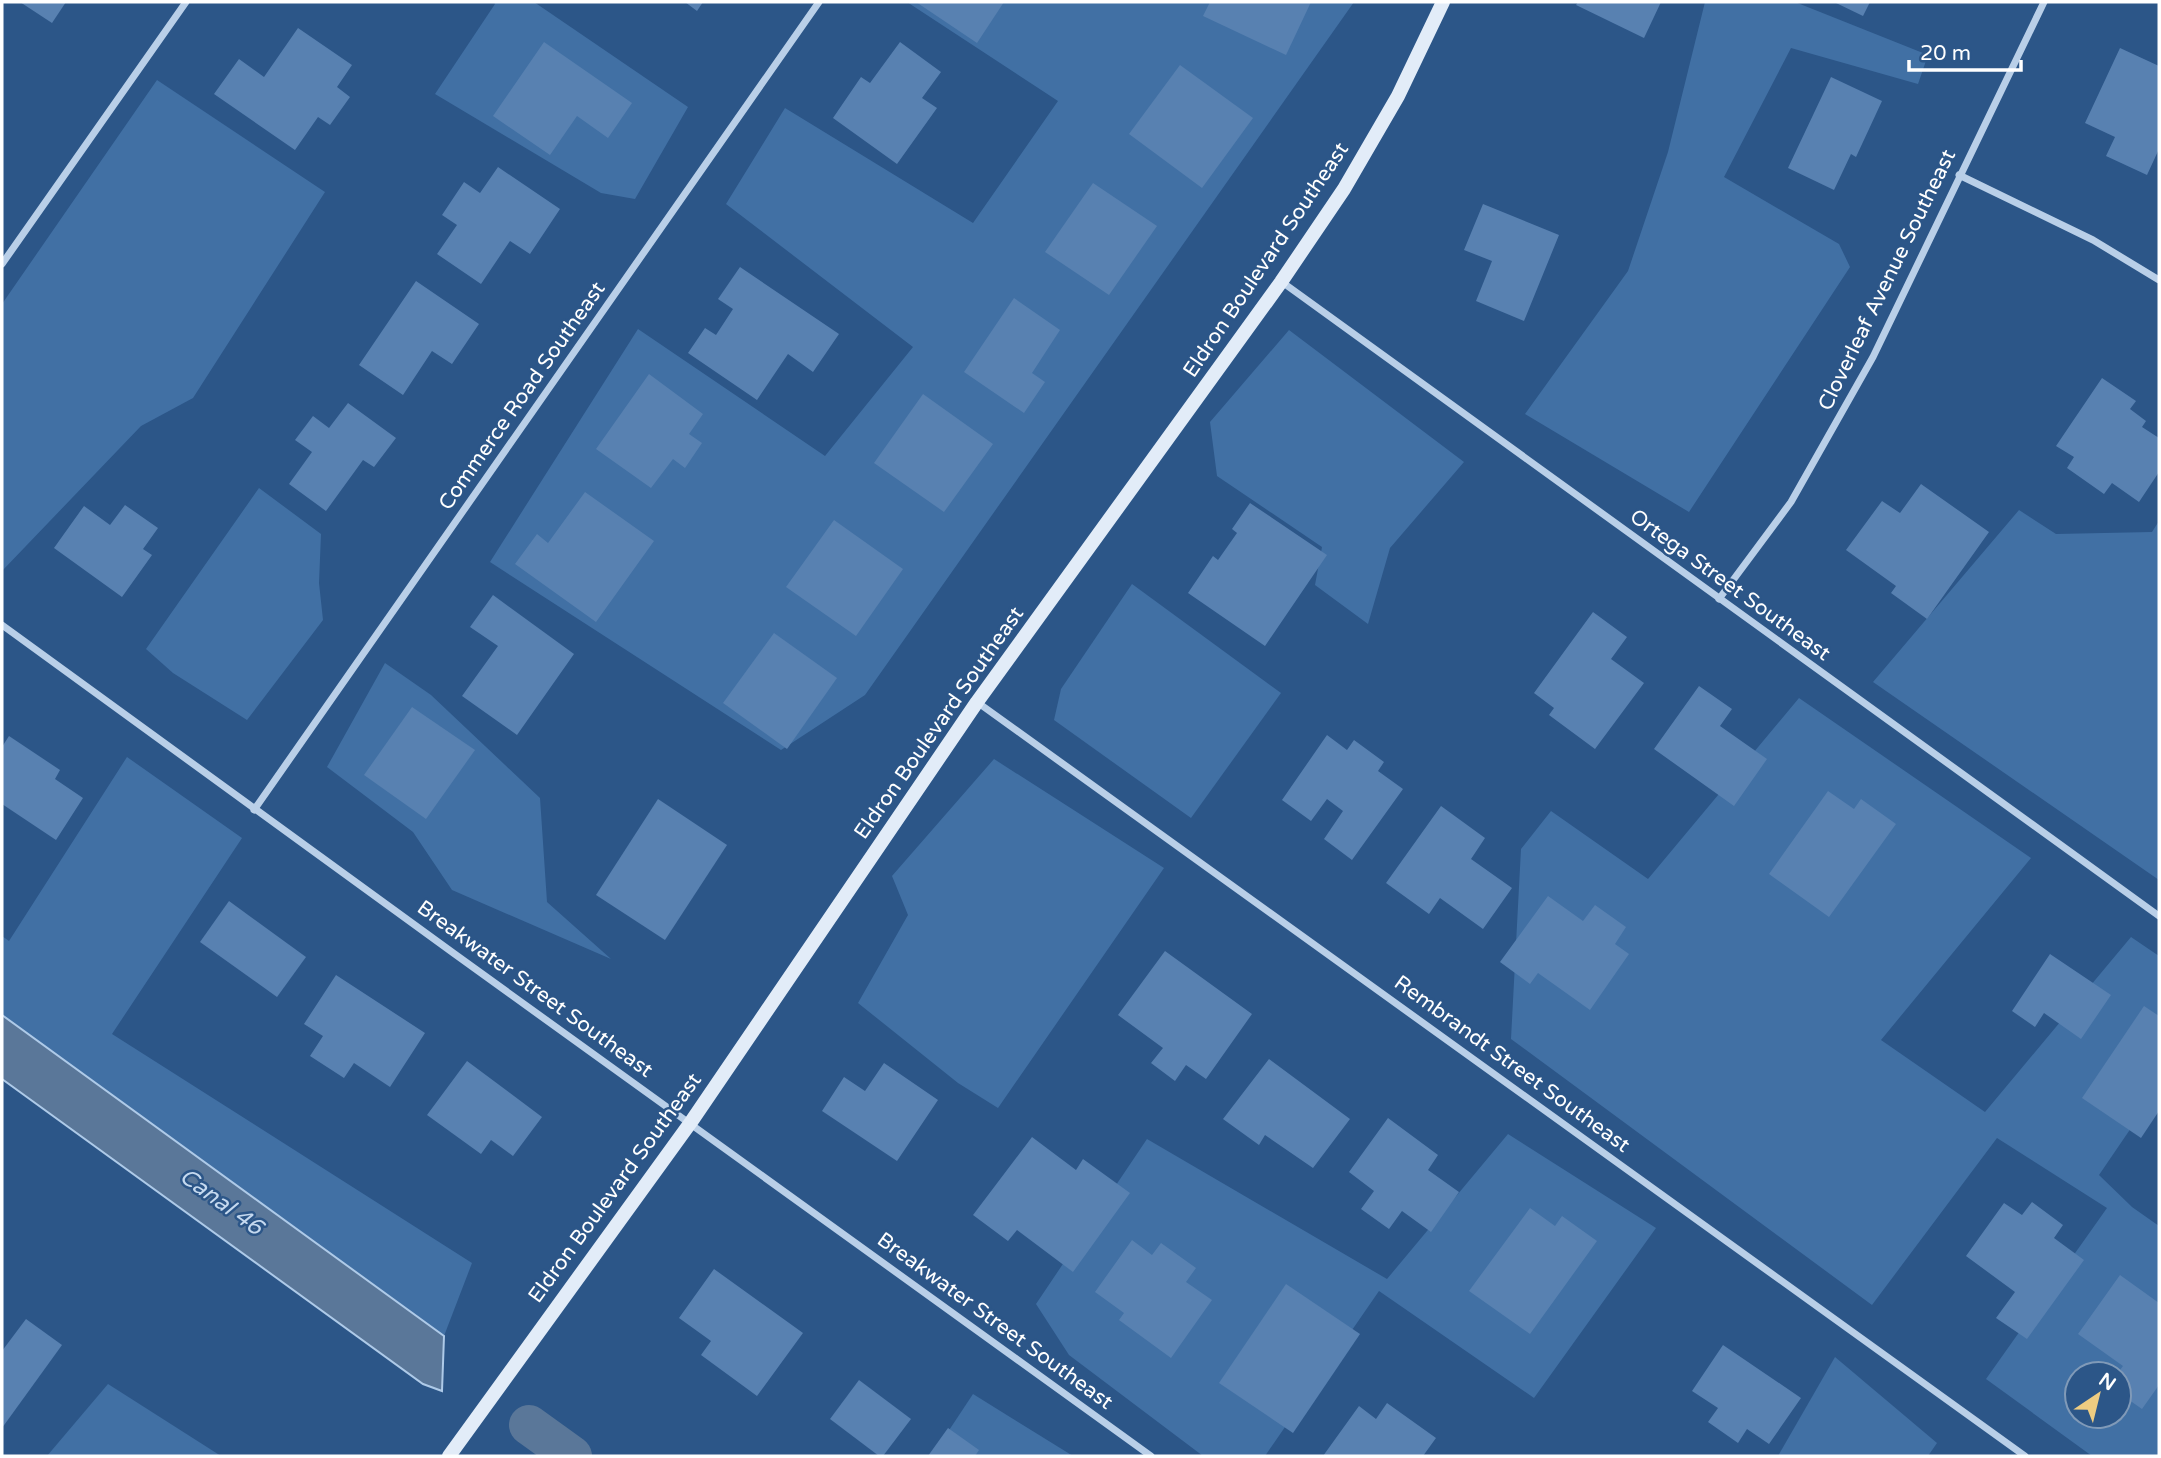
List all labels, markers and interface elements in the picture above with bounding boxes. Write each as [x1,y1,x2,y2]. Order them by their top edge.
scale bar [1909,28,2021,72]
text: 20 m [1920,41,1971,66]
street label: Eldron Boulevard Southeast [1178,138,1354,382]
street label: Cloverleaf Avenue Southeast [1813,145,1961,415]
street label: Commerce Road Southeast [433,277,611,515]
street label: Ortega Street Southeast [1625,504,1835,666]
street label: Eldron Boulevard Southeast [849,602,1029,844]
street label: Breakwater Street Southeast [412,895,658,1083]
street label: Rembrandt Street Southeast [1389,970,1635,1158]
street label: Eldron Boulevard Southeast [523,1068,707,1308]
water label: Canal 46 [174,1162,270,1243]
street label: Breakwater Street Southeast [872,1227,1118,1415]
north arrow [2063,1360,2133,1430]
text: N [2095,1369,2120,1395]

